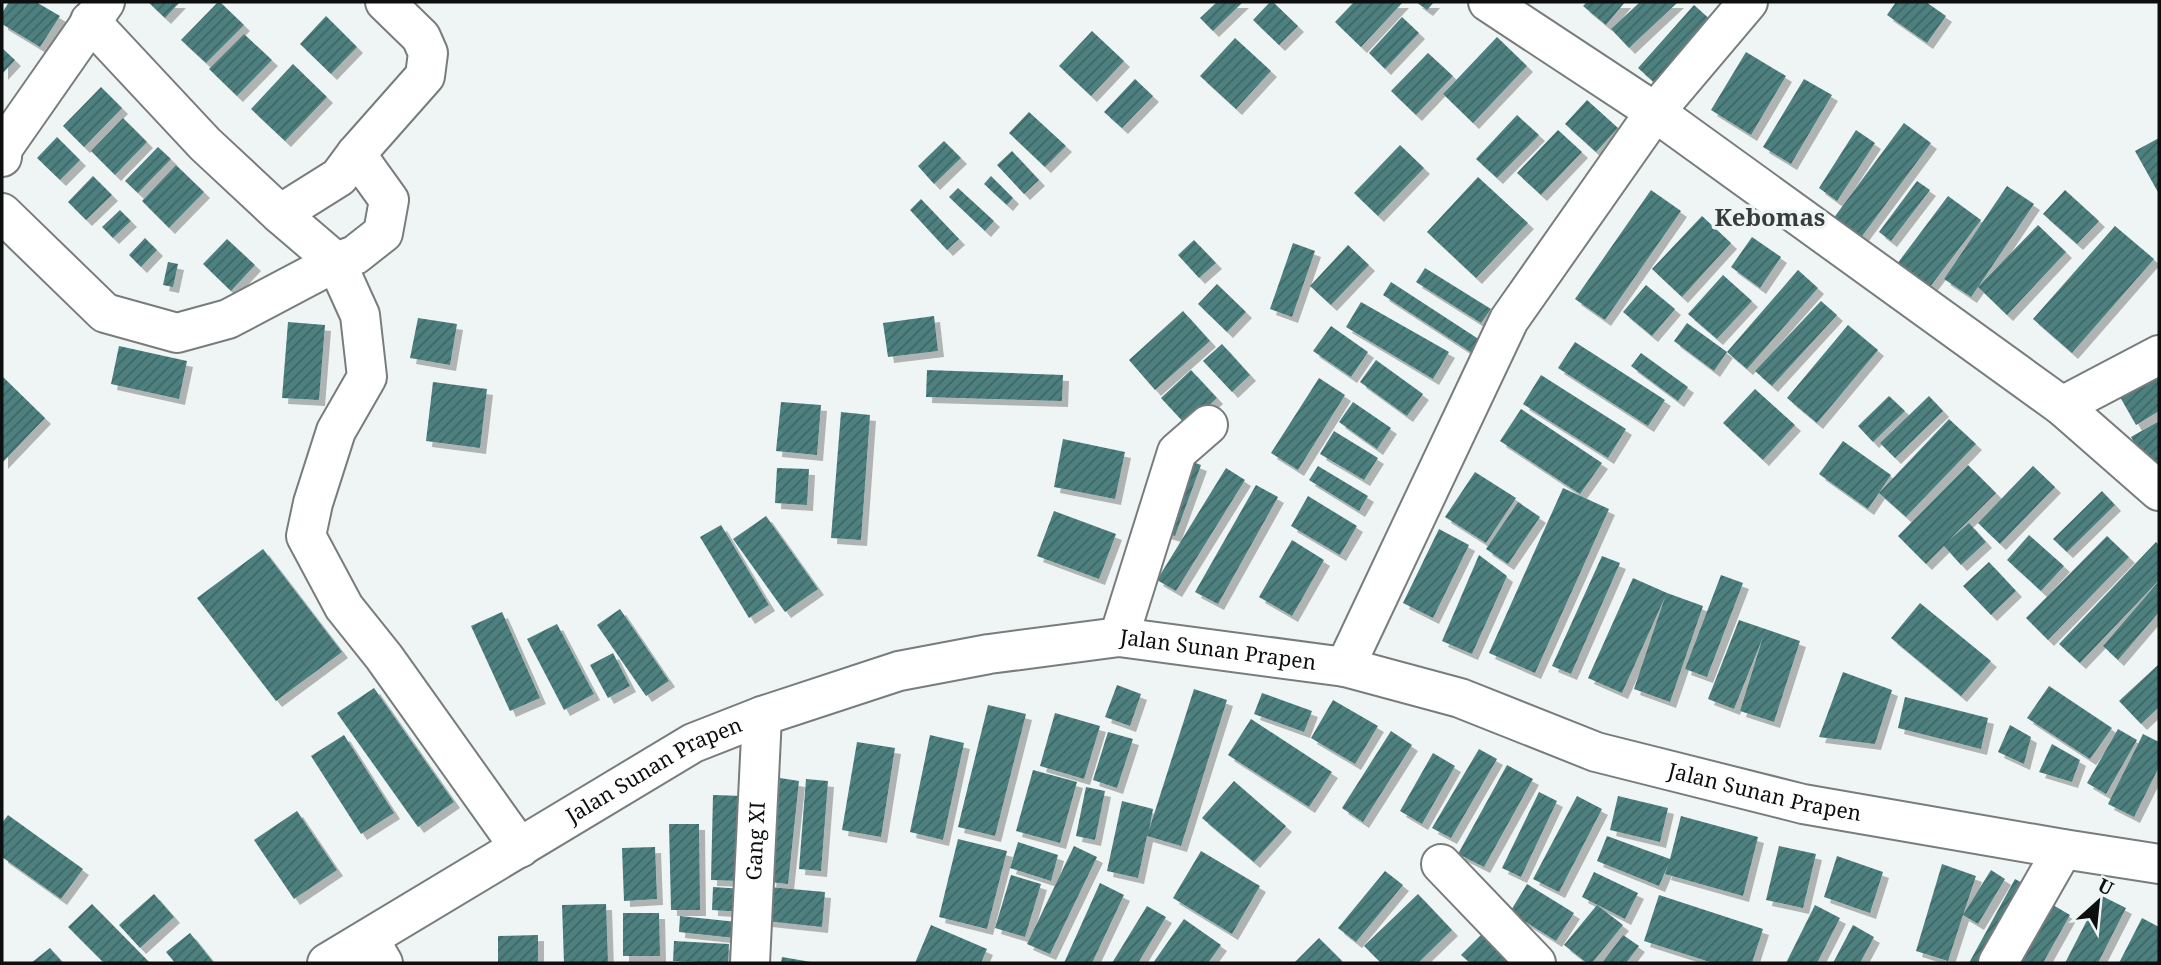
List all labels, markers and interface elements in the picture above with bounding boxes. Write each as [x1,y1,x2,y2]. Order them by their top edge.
district label: Kebomas [1715,200,1825,233]
street label: Jalan Sunan Prapen [1117,622,1318,676]
street label: Jalan Sunan Prapen [559,710,746,830]
street label: Jalan Sunan Prapen [1664,755,1864,827]
street label: Gang XI [739,801,771,881]
north arrow [2063,867,2133,937]
text: U [2093,872,2118,902]

